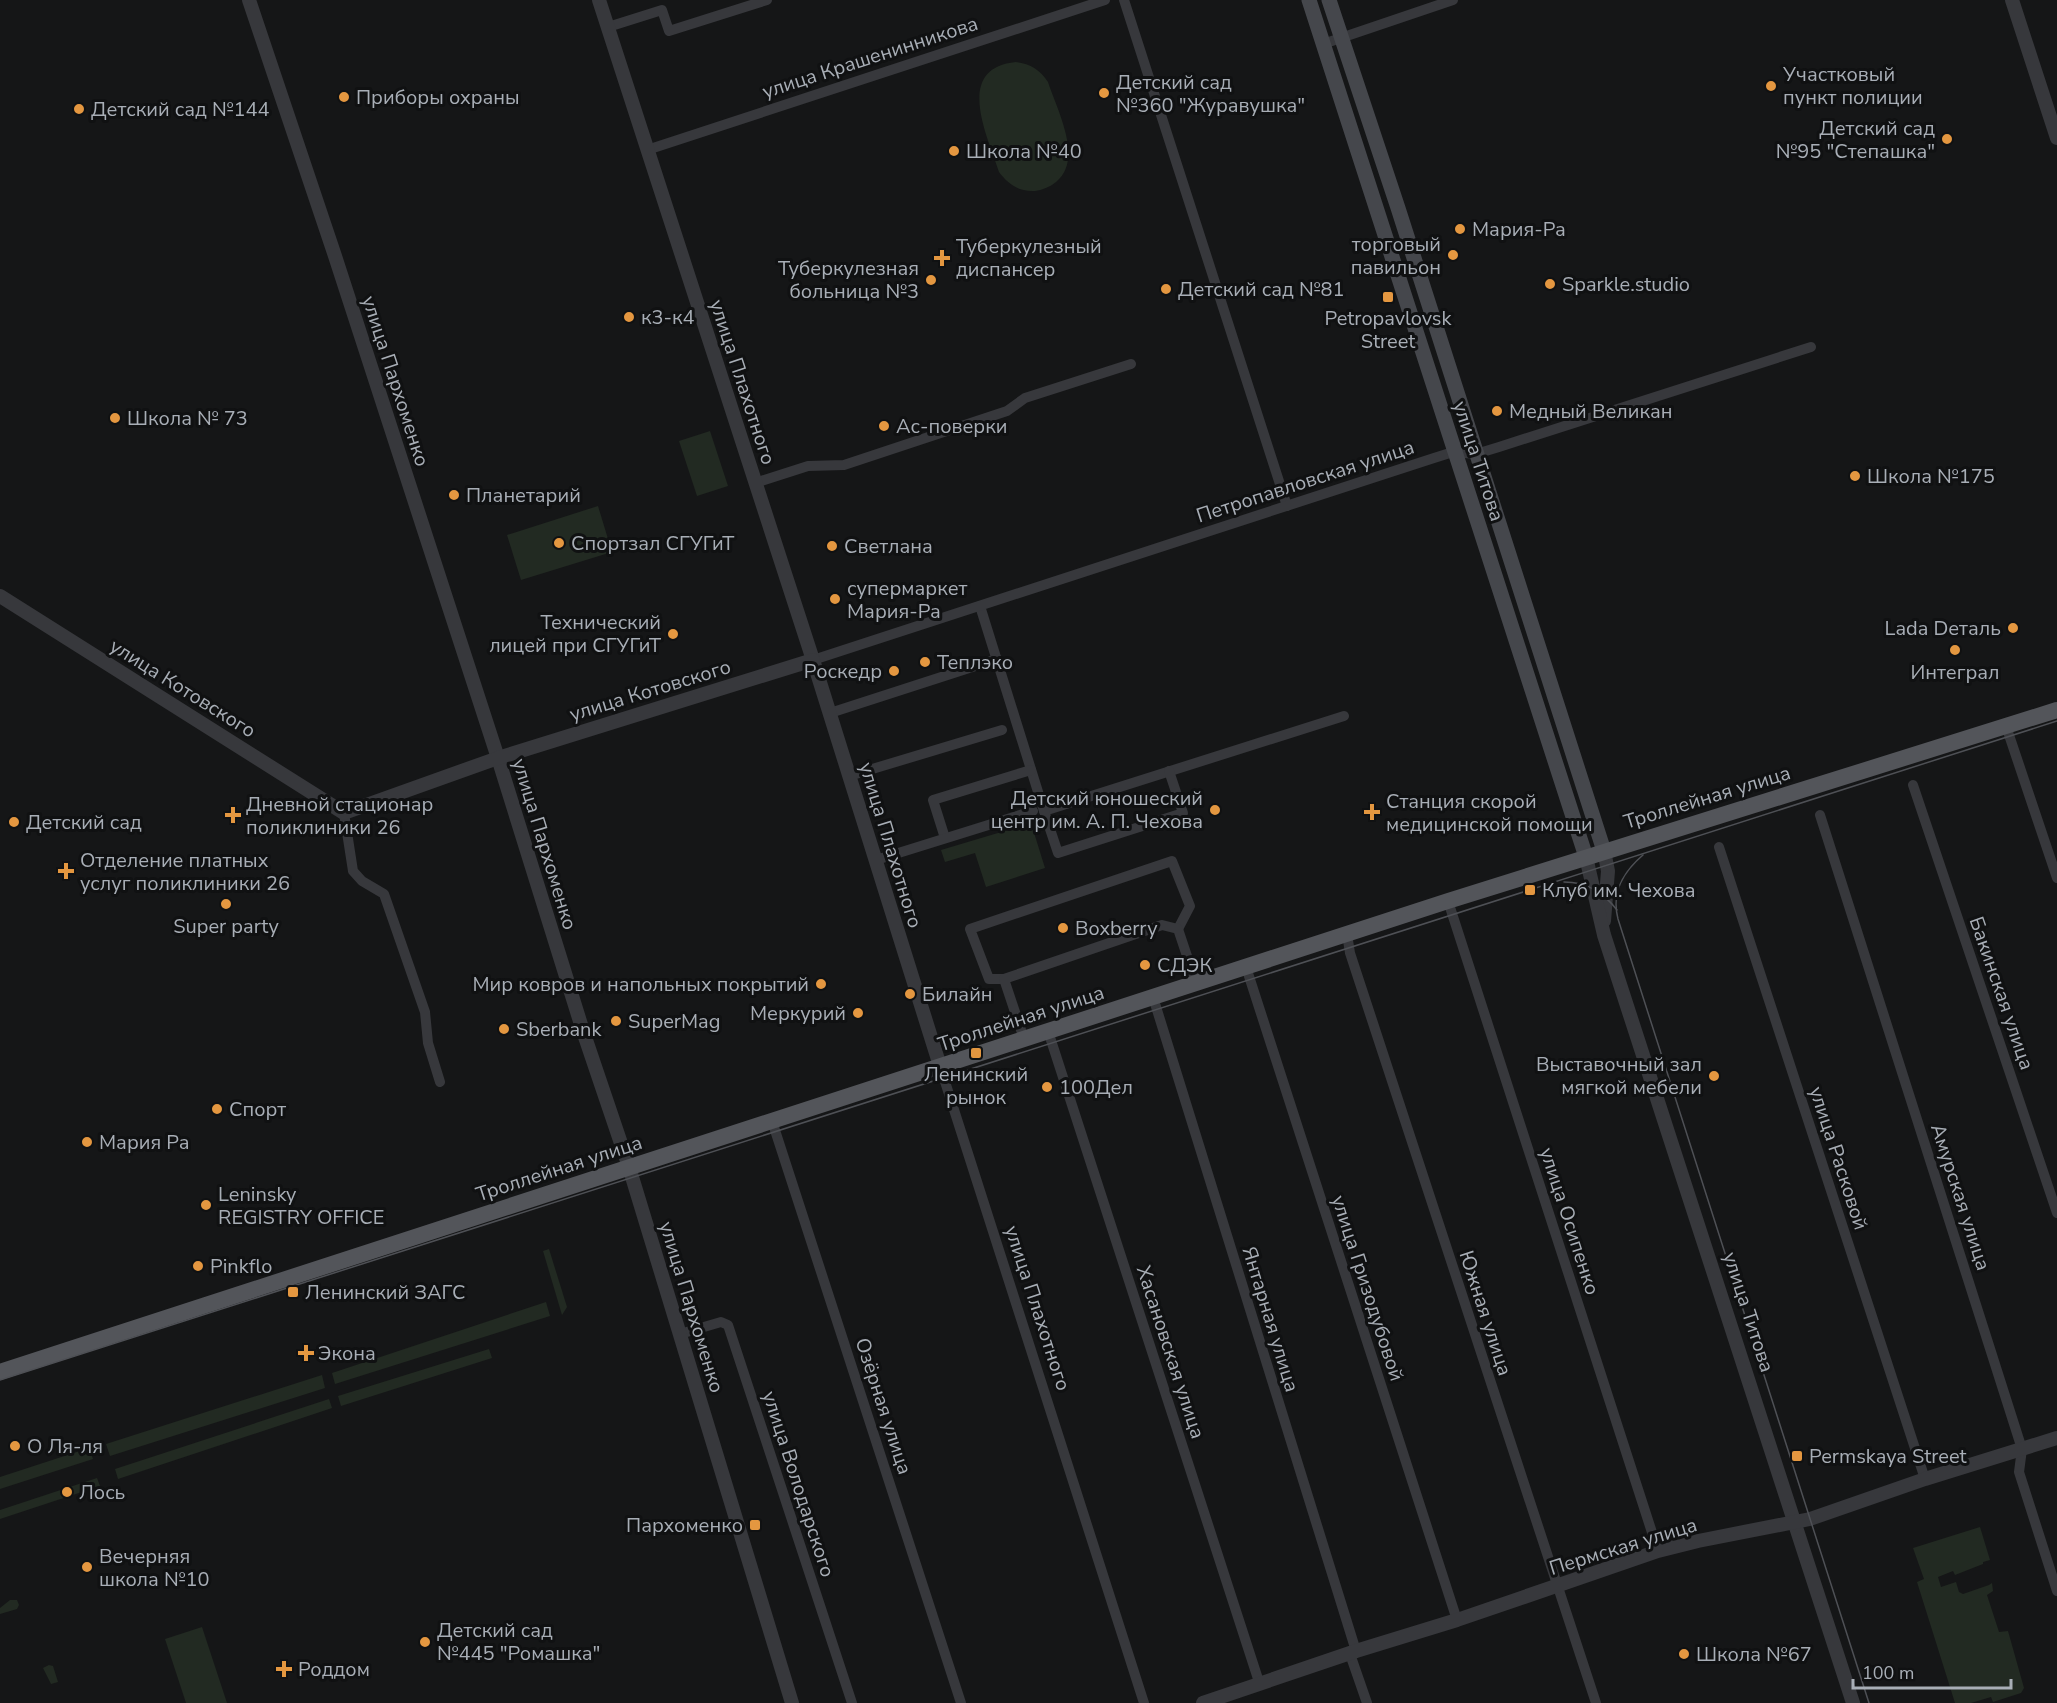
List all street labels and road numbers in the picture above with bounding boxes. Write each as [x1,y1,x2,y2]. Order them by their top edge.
street label: улица Крашенинникова [759,10,981,105]
street label: улица Пархоменко [355,292,436,470]
street label: улица Плахотного [703,296,782,468]
street label: улица Титова [1446,398,1511,525]
street label: Петропавловская улица [1193,433,1418,529]
street label: улица Котовского [105,633,261,744]
street label: улица Котовского [566,653,734,728]
street label: улица Пархоменко [506,755,583,933]
street label: улица Плахотного [852,759,929,931]
street label: Троллейная улица [1620,759,1794,836]
street label: Бакинская улица [1963,913,2040,1073]
street label: Троллейная улица [935,979,1108,1058]
street label: улица Расковой [1803,1083,1874,1233]
street label: Амурская улица [1924,1120,1997,1274]
street label: Троллейная улица [473,1129,646,1208]
street label: улица Осипенко [1533,1144,1606,1298]
street label: улица Гризодубовой [1325,1192,1410,1385]
street label: улица Пархоменко [653,1218,730,1396]
street label: улица Плахотного [998,1222,1077,1394]
street label: Янтарная улица [1236,1243,1305,1395]
street label: Южная улица [1453,1247,1518,1379]
street label: улица Титова [1716,1249,1781,1376]
street label: Хасановская улица [1130,1262,1211,1442]
street label: Озёрная улица [849,1334,918,1478]
street label: улица Володарского [756,1388,841,1581]
street label: Пермская улица [1546,1511,1700,1582]

